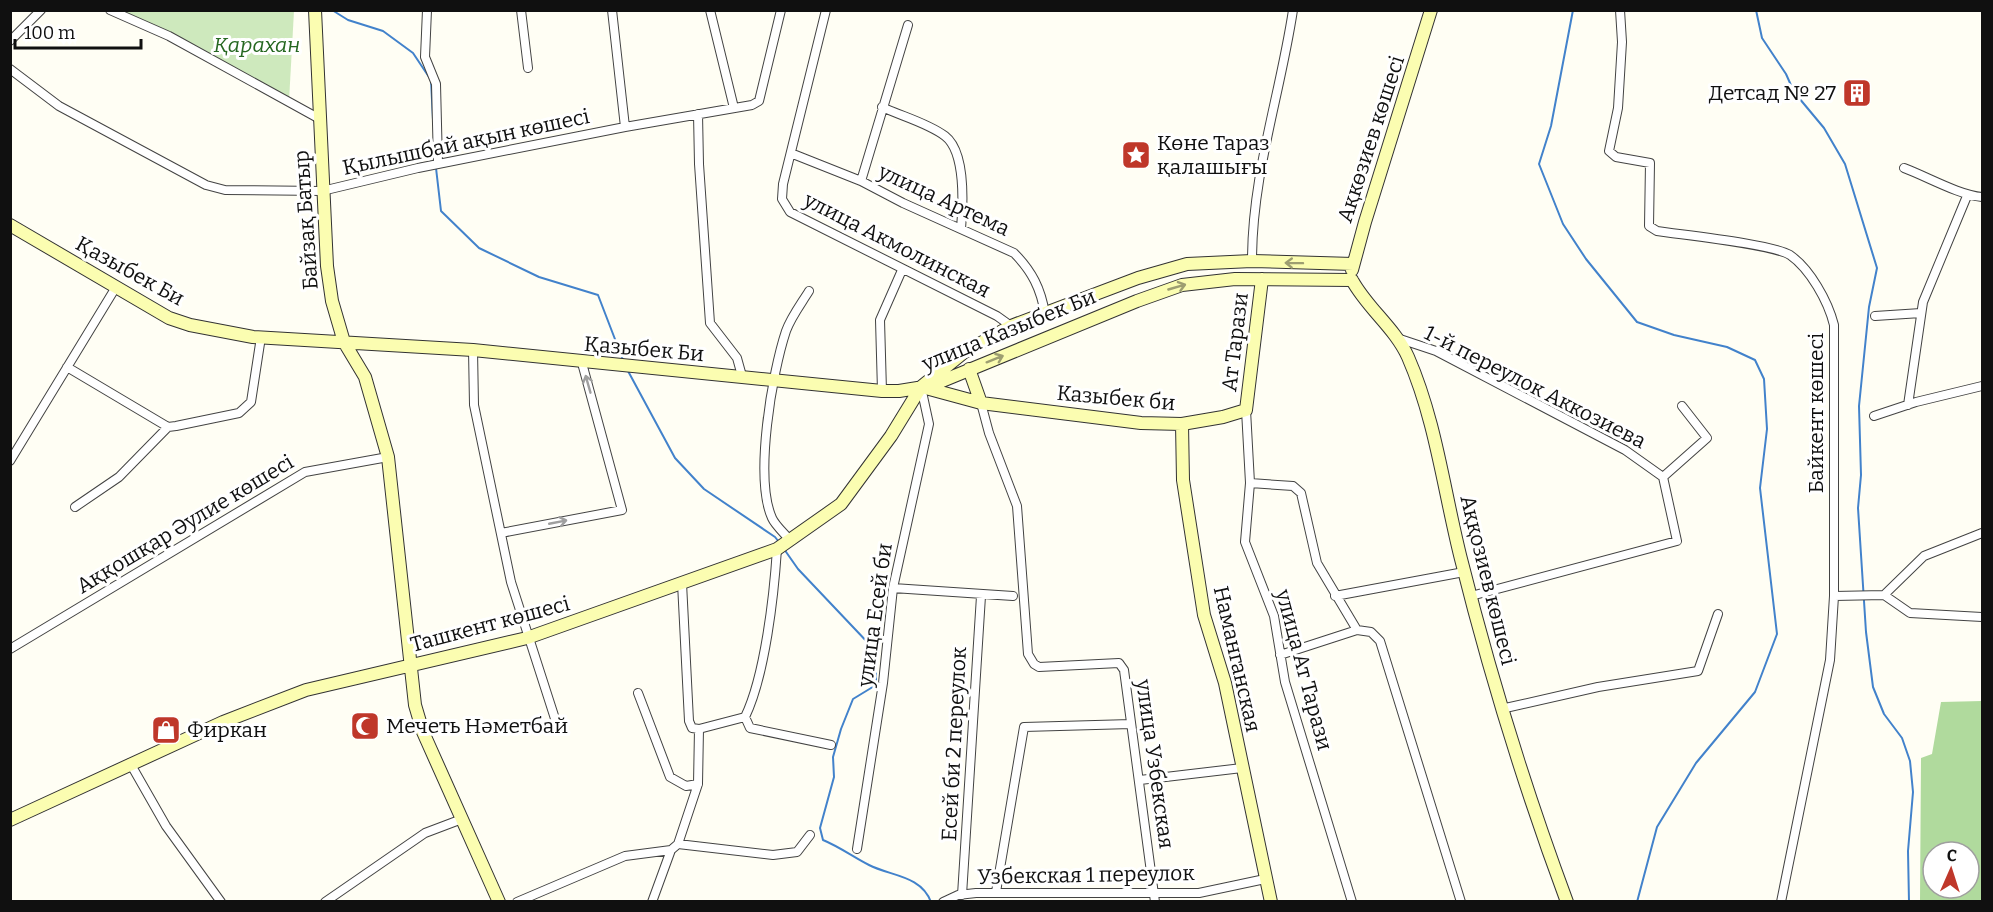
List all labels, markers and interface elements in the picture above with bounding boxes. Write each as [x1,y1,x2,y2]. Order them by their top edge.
scale bar [15,12,141,50]
text: 100 m [24,22,75,44]
park label: Қарахан [214,32,300,58]
street label: Ақкөзиев көшесі [1332,52,1410,226]
building icon: Детсад № 27 [1841,77,1873,109]
place label: Детсад № 27 [1709,80,1836,106]
street label: Қылышбай ақын көшесі [340,103,592,181]
place label: Көне Тараз қалашығы [1157,130,1270,180]
place icon: Көне Тараз қалашығы [1120,139,1152,171]
street label: Байзақ Батыр [288,149,324,291]
street label: улица Артема [873,158,1014,242]
street label: улица Акмолинская [799,186,995,303]
street label: Қазыбек Би [71,230,189,312]
one-way arrow [1285,257,1305,269]
one-way arrow [1167,281,1186,293]
street label: улица Казыбек Би [917,283,1100,377]
street label: Ат Тарази [1216,291,1254,393]
street label: 1-й переулок Аккозиева [1420,320,1651,455]
street label: Қазыбек Би [583,331,705,367]
street label: Байкент көшесі [1803,333,1829,493]
one-way arrow [985,353,1004,364]
one-way arrow [582,375,593,394]
street label: Казыбек би [1056,380,1176,416]
street label: Аққошқар Әулие көшесі [72,449,298,599]
street label: Аққозиев көшесі [1454,492,1522,668]
one-way arrow [548,516,568,527]
street label: улица Есей би [852,541,898,690]
street label: Наманганская [1208,583,1266,735]
street label: улица Ат Тарази [1270,586,1338,753]
street label: Ташкент көшесі [407,590,573,658]
street label: Есей би 2 переулок [936,645,972,842]
street label: улица Узбекская [1130,677,1180,850]
mosque icon: Мечеть Нәметбай [349,710,381,742]
place label: Мечеть Нәметбай [386,713,568,739]
shop icon: Фиркан [150,714,182,746]
place label: Фиркан [187,717,267,743]
north arrow [1921,840,1981,900]
text: С [1946,846,1957,865]
street label: Узбекская 1 переулок [977,860,1196,890]

